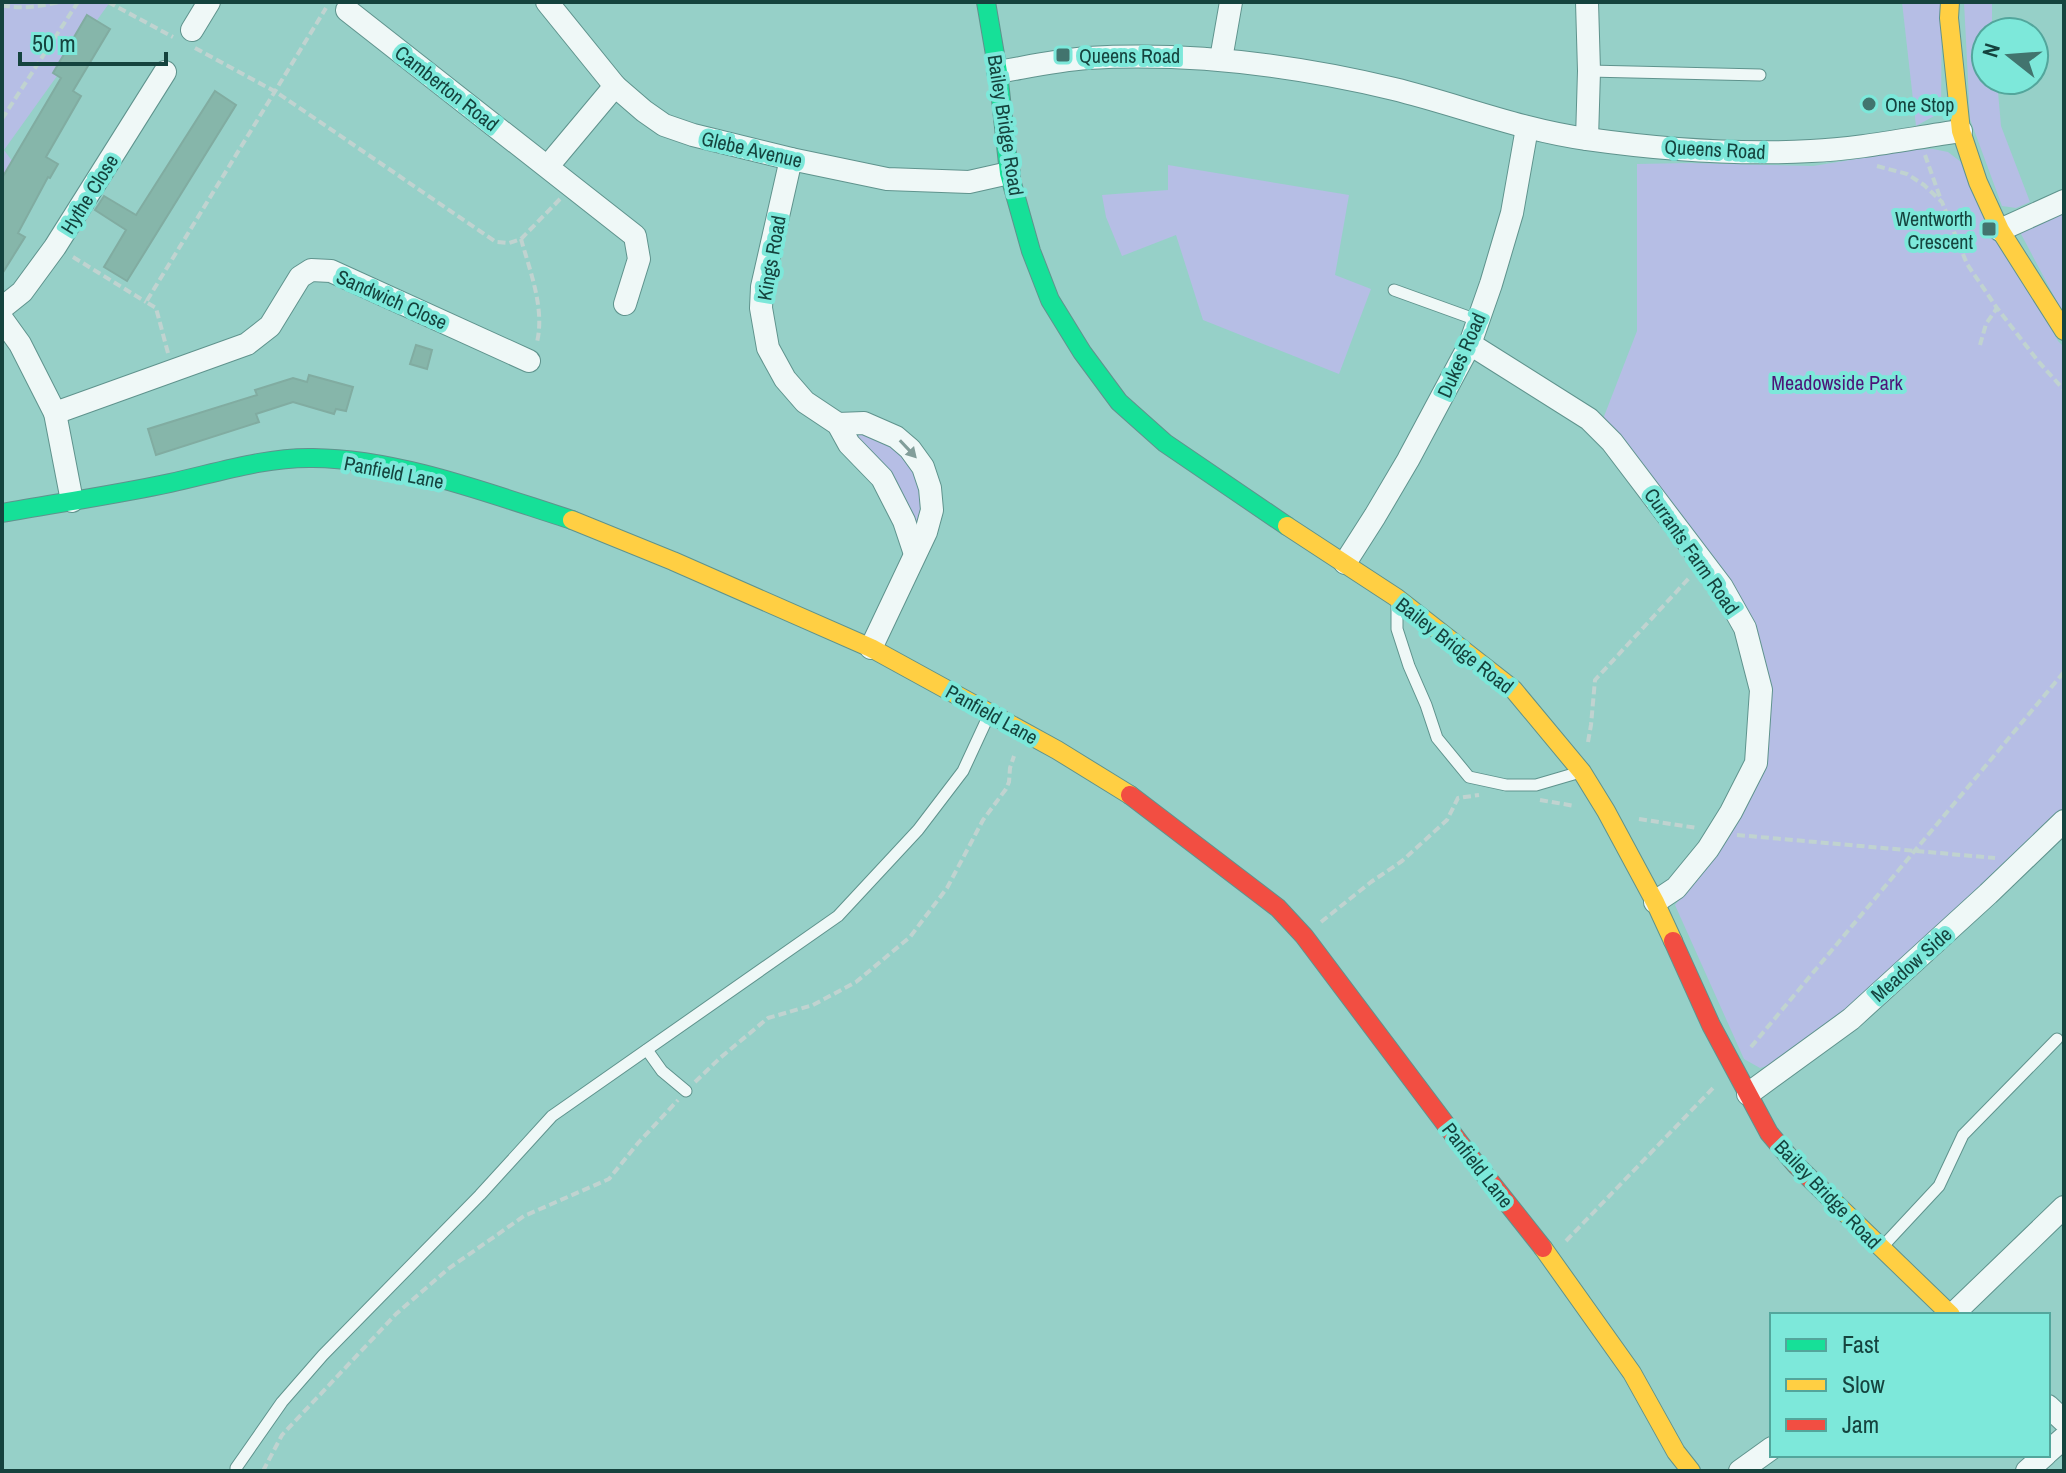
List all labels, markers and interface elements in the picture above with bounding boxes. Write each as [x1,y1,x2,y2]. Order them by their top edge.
scale bar [20,16,166,66]
north arrow [1970,16,2050,96]
text: 50 m [32,27,76,59]
street label: Camberton Road [389,39,505,137]
text: N [1975,40,2007,61]
place label: Queens Road [1079,42,1180,69]
marker: Queens Road [1054,46,1072,64]
street label: Bailey Bridge Road [982,53,1030,197]
place label: One Stop [1885,91,1954,118]
marker: One Stop [1860,95,1878,113]
street label: Glebe Avenue [699,124,805,174]
street label: Queens Road [1664,133,1766,165]
street label: Hythe Close [54,149,124,239]
place label: Wentworth Crescent [1895,205,1973,255]
street label: Kings Road [750,213,792,303]
marker: Wentworth Crescent [1980,220,1998,238]
street label: Sandwich Close [332,263,452,335]
street label: Dukes Road [1430,308,1492,402]
park label: Meadowside Park [1771,369,1903,396]
one-way arrow [899,440,917,459]
street label: Panfield Lane [342,449,446,495]
street label: Currants Farm Road [1638,482,1746,620]
street label: Bailey Bridge Road [1391,591,1519,699]
street label: Panfield Lane [941,678,1043,750]
street label: Meadow Side [1865,920,1957,1008]
street label: Panfield Lane [1436,1117,1520,1213]
street label: Bailey Bridge Road [1769,1133,1887,1255]
legend [1770,1313,2050,1457]
text: Fast [1842,1328,1880,1360]
text: Slow [1842,1368,1885,1400]
text: Jam [1842,1408,1879,1440]

